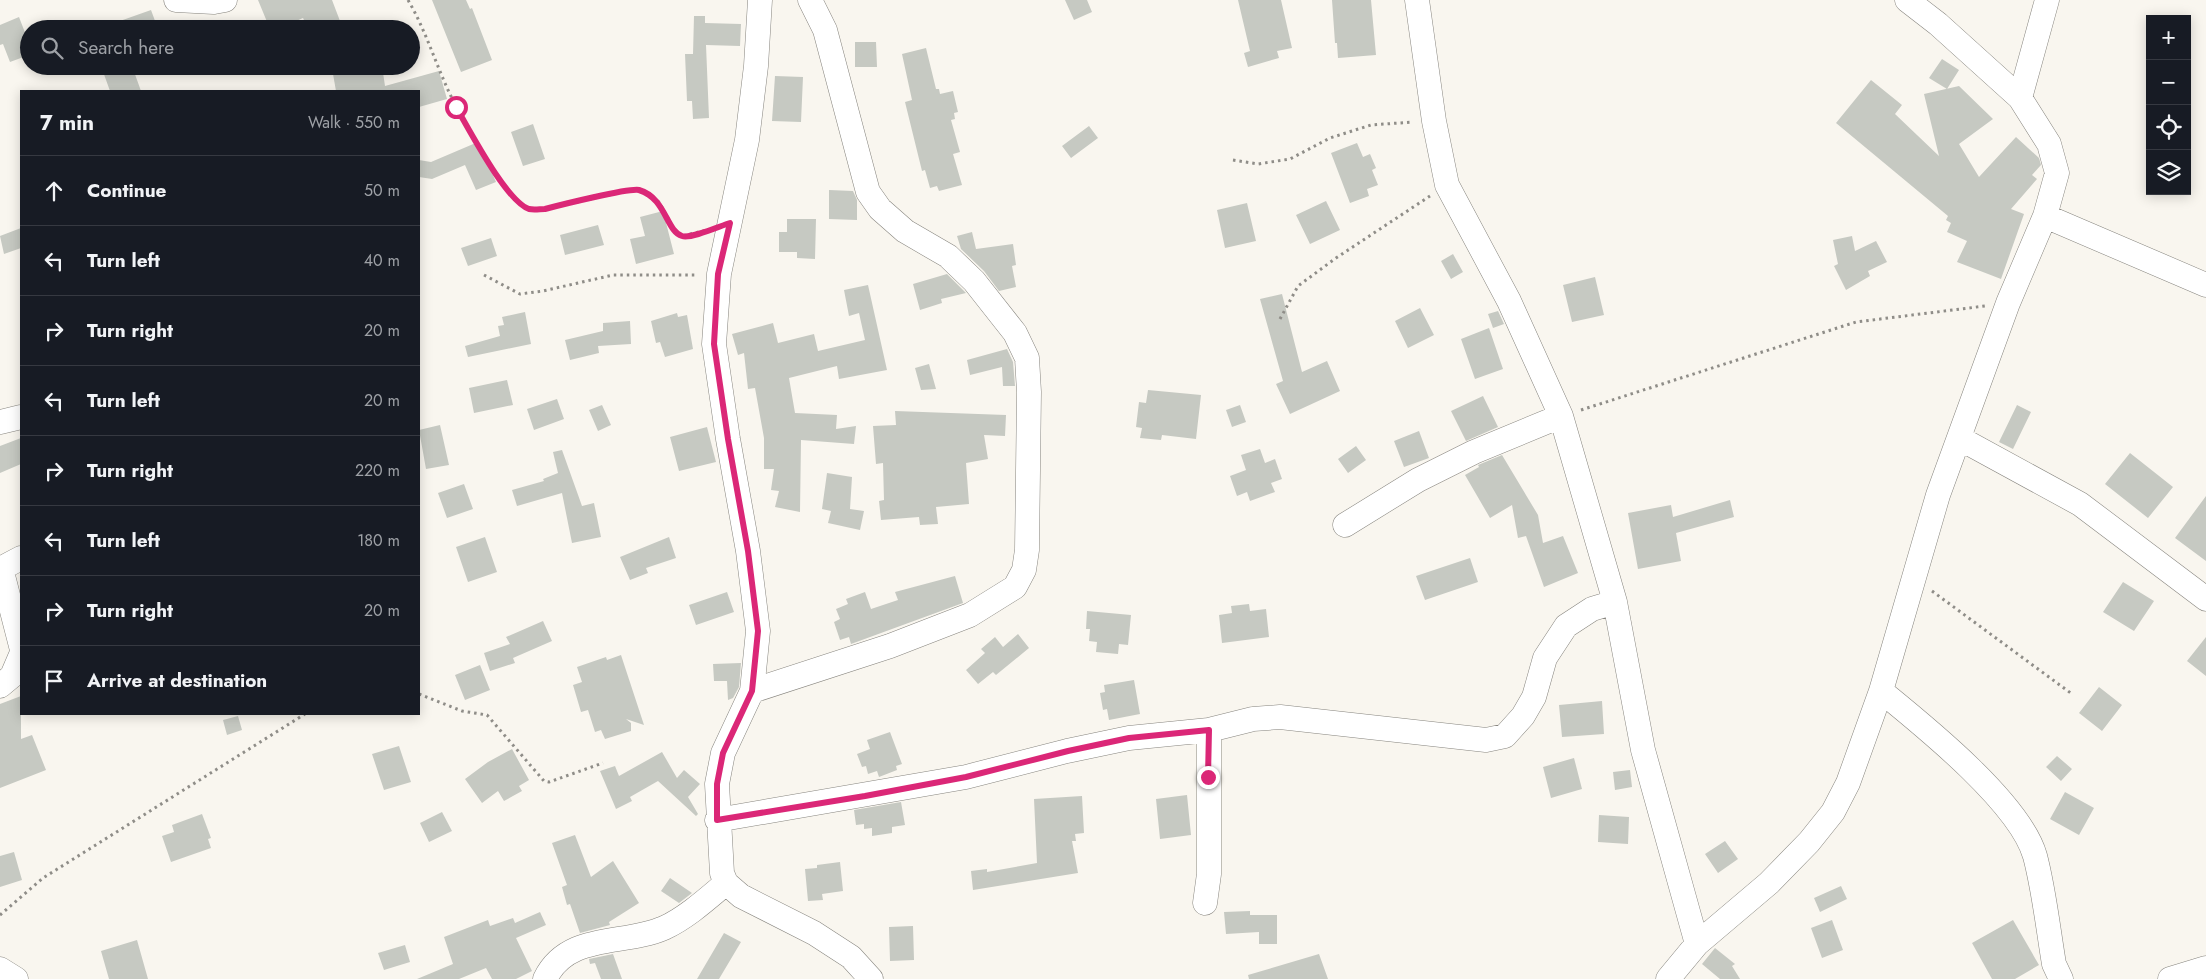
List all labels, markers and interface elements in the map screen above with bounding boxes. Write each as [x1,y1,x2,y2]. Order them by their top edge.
map controls [2146,15,2191,195]
button: + [2146,15,2191,60]
search box [20,20,420,75]
icon: search [38,34,66,62]
text: Search here [78,34,174,61]
button: − [2146,60,2191,105]
route start [445,96,468,119]
button: locate [2146,105,2191,150]
text: 7 min [40,108,94,138]
text: Walk · 550 m [308,111,400,134]
button: layers [2146,150,2191,195]
icon: ahead [40,177,68,205]
text: Continue [87,177,166,204]
text: 50 m [364,179,400,202]
icon: left [40,247,68,275]
text: Turn left [87,247,160,274]
text: 40 m [364,249,400,272]
icon: right [40,317,68,345]
text: Turn right [87,317,173,344]
text: 20 m [364,319,400,342]
icon: left [40,387,68,415]
text: Turn left [87,387,160,414]
text: 20 m [364,389,400,412]
icon: right [40,457,68,485]
text: Turn right [87,457,173,484]
text: 220 m [355,459,400,482]
icon: left [40,527,68,555]
text: Turn left [87,527,160,554]
text: 180 m [357,529,400,552]
icon: right [40,597,68,625]
text: Turn right [87,597,173,624]
text: 20 m [364,599,400,622]
icon: arrive [40,667,68,695]
text: Arrive at destination [87,667,267,694]
route end [1197,766,1220,789]

